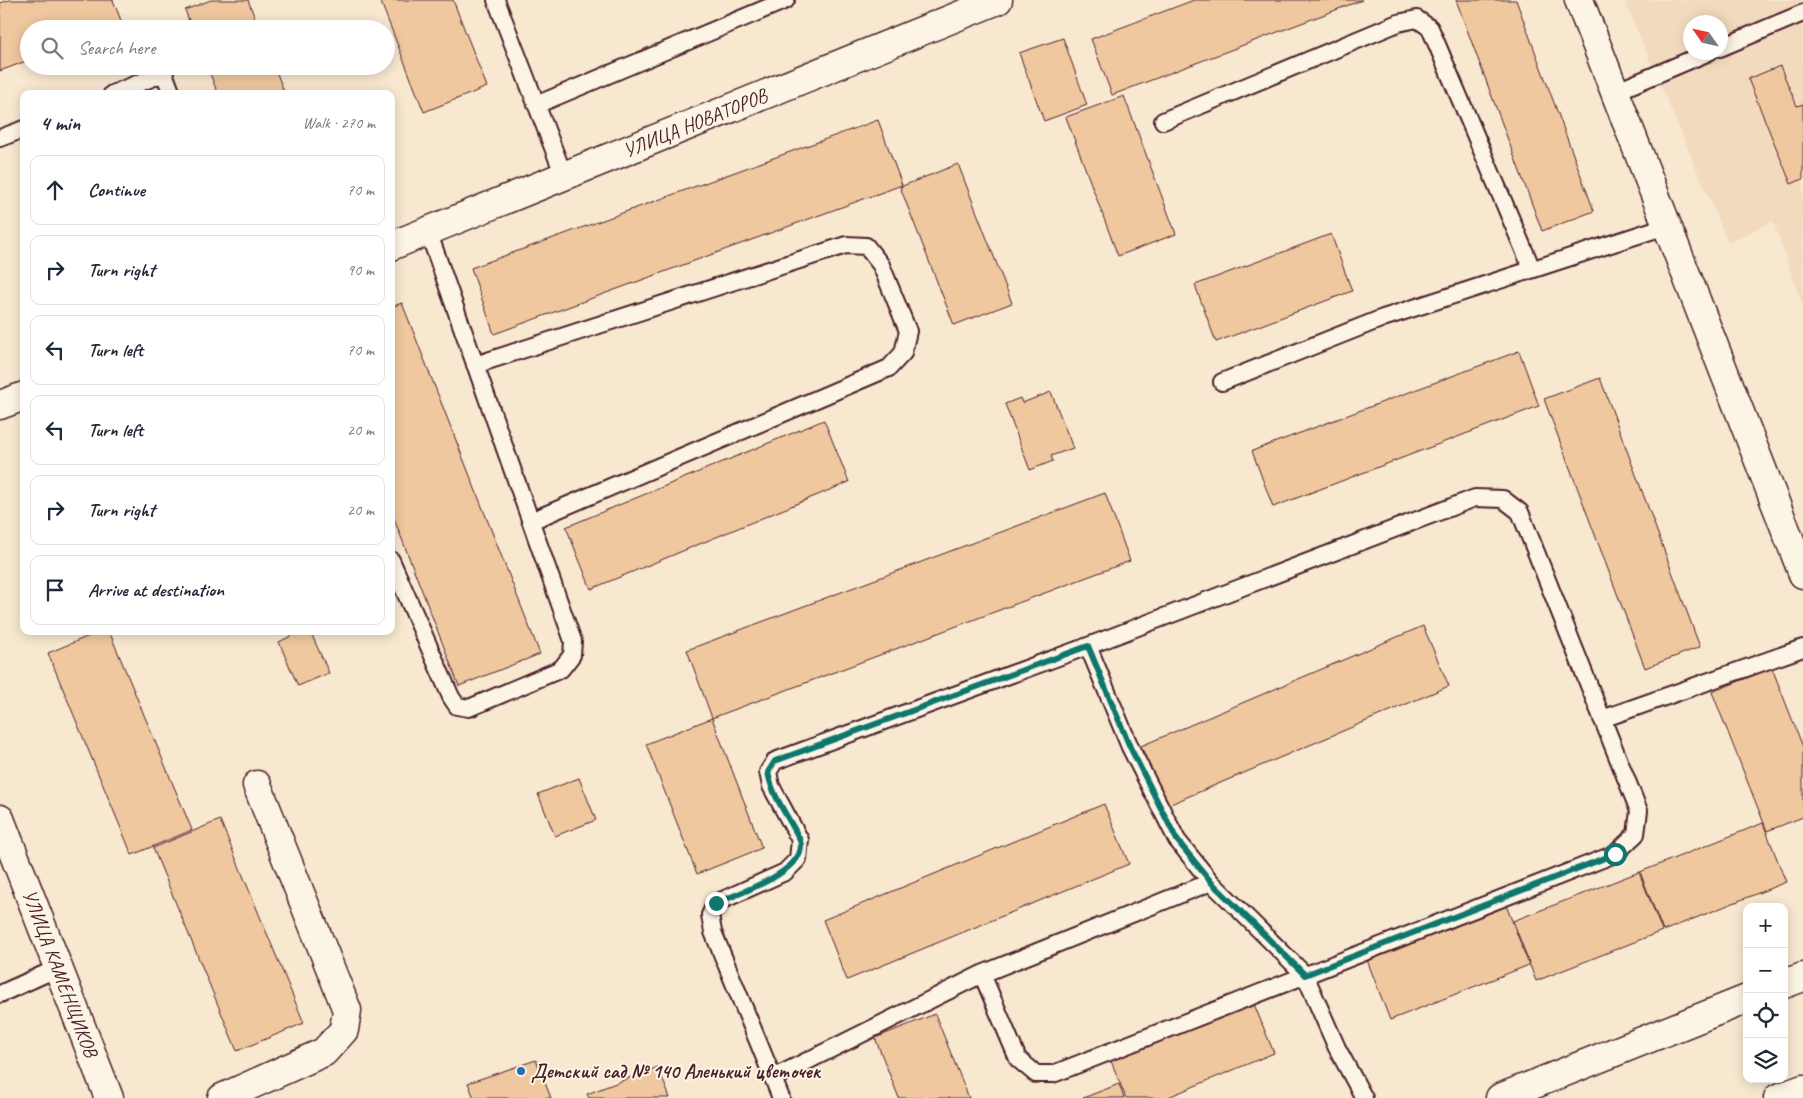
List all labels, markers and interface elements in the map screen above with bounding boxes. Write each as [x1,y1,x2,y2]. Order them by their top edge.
north arrow [1683,15,1728,60]
search box [20,20,395,75]
icon: search [38,34,66,62]
text: Search here [78,36,155,60]
street label: УЛИЦА НОВАТОРОВ [620,82,772,163]
text: 4 min [40,110,80,136]
text: Walk · 270 m [303,113,375,133]
icon: ahead [41,176,69,204]
text: Continue [88,178,145,202]
text: 70 m [347,180,374,200]
icon: right [41,256,69,284]
text: Turn right [88,258,155,282]
text: 90 m [347,260,374,280]
icon: left [41,336,69,364]
text: Turn left [88,338,143,362]
text: 70 m [347,340,374,360]
icon: left [41,416,69,444]
text: Turn left [88,418,143,442]
text: 20 m [347,420,374,440]
icon: right [41,496,69,524]
text: Turn right [88,498,155,522]
text: 20 m [347,500,374,520]
icon: arrive [41,576,69,604]
text: Arrive at destination [88,578,224,602]
route start [1604,843,1627,866]
street label: УЛИЦА КАМЕНЩИКОВ [17,886,104,1062]
route end [705,892,728,915]
map controls [1743,903,1788,1083]
button: + [1743,903,1788,948]
button: − [1743,948,1788,993]
button: locate [1743,993,1788,1038]
button: layers [1743,1038,1788,1083]
place label: Детский сад № 140 Аленький цветочек [531,1059,822,1084]
marker: Детский сад № 140 Аленький цветочек [515,1065,527,1077]

